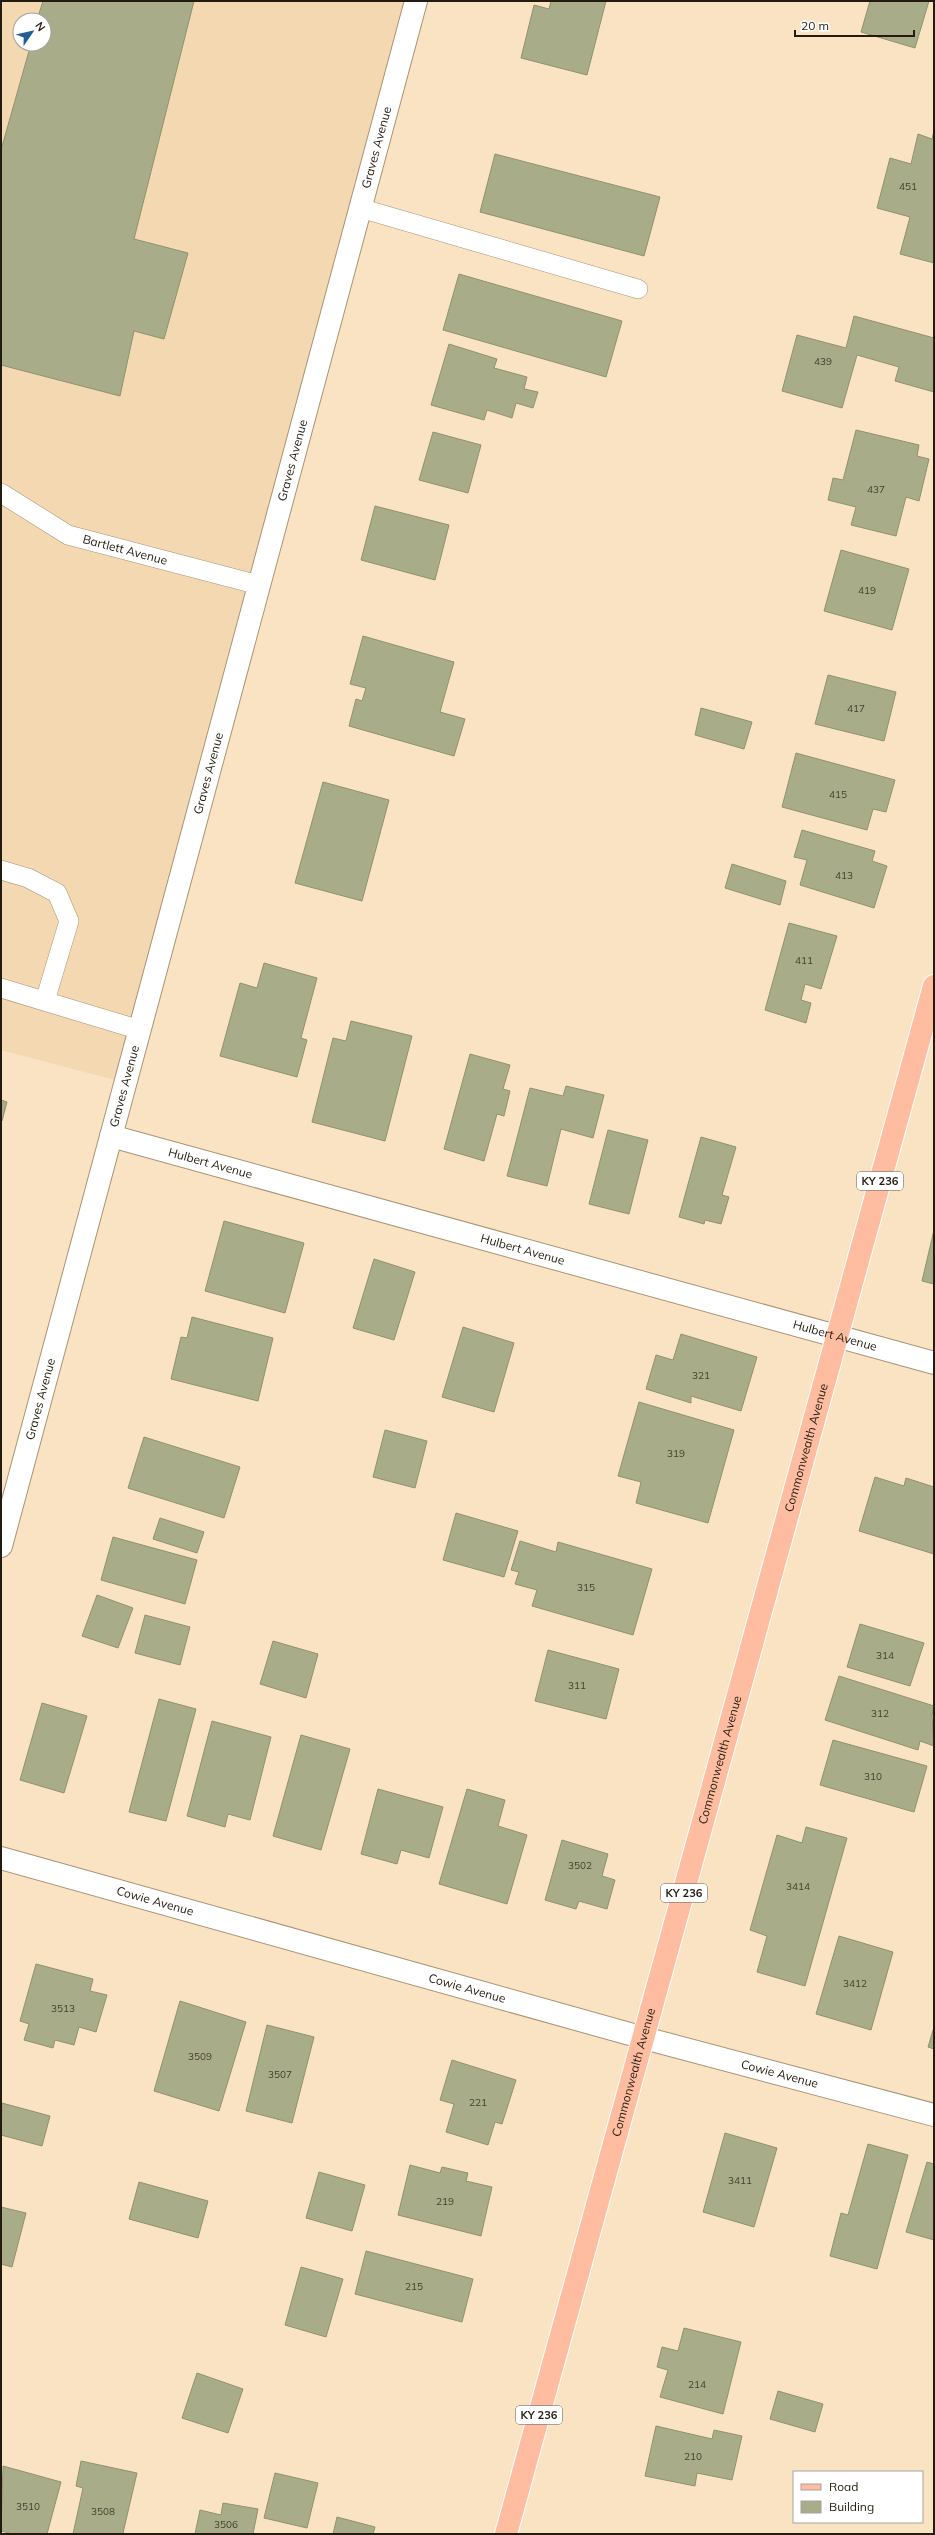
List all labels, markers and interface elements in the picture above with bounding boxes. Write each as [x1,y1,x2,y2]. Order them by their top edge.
north arrow [12,12,52,52]
scale bar [795,12,914,38]
text: 20 m [801,18,829,33]
text: N [32,19,48,34]
street label: Graves Avenue [358,105,394,190]
house number: 451 [899,180,917,193]
house number: 439 [814,355,832,368]
street label: Graves Avenue [274,418,310,503]
house number: 437 [867,483,885,496]
street label: Bartlett Avenue [81,531,169,568]
house number: 419 [858,584,876,597]
house number: 417 [847,702,865,715]
street label: Graves Avenue [190,731,226,816]
house number: 415 [829,788,847,801]
house number: 413 [835,869,853,882]
house number: 411 [795,954,813,967]
street label: Graves Avenue [106,1044,142,1129]
street label: Hulbert Avenue [167,1144,254,1182]
road number: KY 236 [857,1172,903,1190]
street label: Hulbert Avenue [479,1230,567,1268]
street label: Hulbert Avenue [791,1316,879,1354]
street label: Graves Avenue [22,1357,58,1442]
house number: 321 [692,1369,710,1382]
street label: Commonwealth Avenue [781,1382,831,1514]
house number: 319 [667,1447,685,1460]
house number: 315 [577,1581,595,1594]
house number: 314 [876,1649,894,1662]
house number: 311 [568,1679,586,1692]
street label: Commonwealth Avenue [695,1694,744,1826]
house number: 312 [871,1707,889,1720]
house number: 310 [864,1770,882,1783]
house number: 3502 [568,1859,592,1872]
house number: 3414 [786,1880,810,1893]
street label: Cowie Avenue [115,1883,195,1919]
road number: KY 236 [661,1884,707,1902]
street label: Cowie Avenue [427,1970,507,2006]
house number: 3412 [843,1977,867,1990]
house number: 3513 [51,2002,75,2015]
street label: Commonwealth Avenue [608,2006,658,2138]
house number: 3509 [188,2050,212,2063]
street label: Cowie Avenue [739,2056,820,2091]
house number: 3507 [268,2068,292,2081]
house number: 221 [469,2096,487,2109]
house number: 3411 [728,2174,752,2187]
house number: 219 [436,2195,454,2208]
house number: 215 [405,2280,423,2293]
house number: 214 [688,2378,706,2391]
road number: KY 236 [516,2406,562,2424]
house number: 210 [684,2450,702,2463]
legend [793,2471,923,2523]
text: Road [829,2479,858,2494]
text: Building [829,2499,874,2514]
house number: 3510 [16,2500,40,2513]
house number: 3508 [91,2505,115,2518]
house number: 3506 [214,2518,238,2531]

